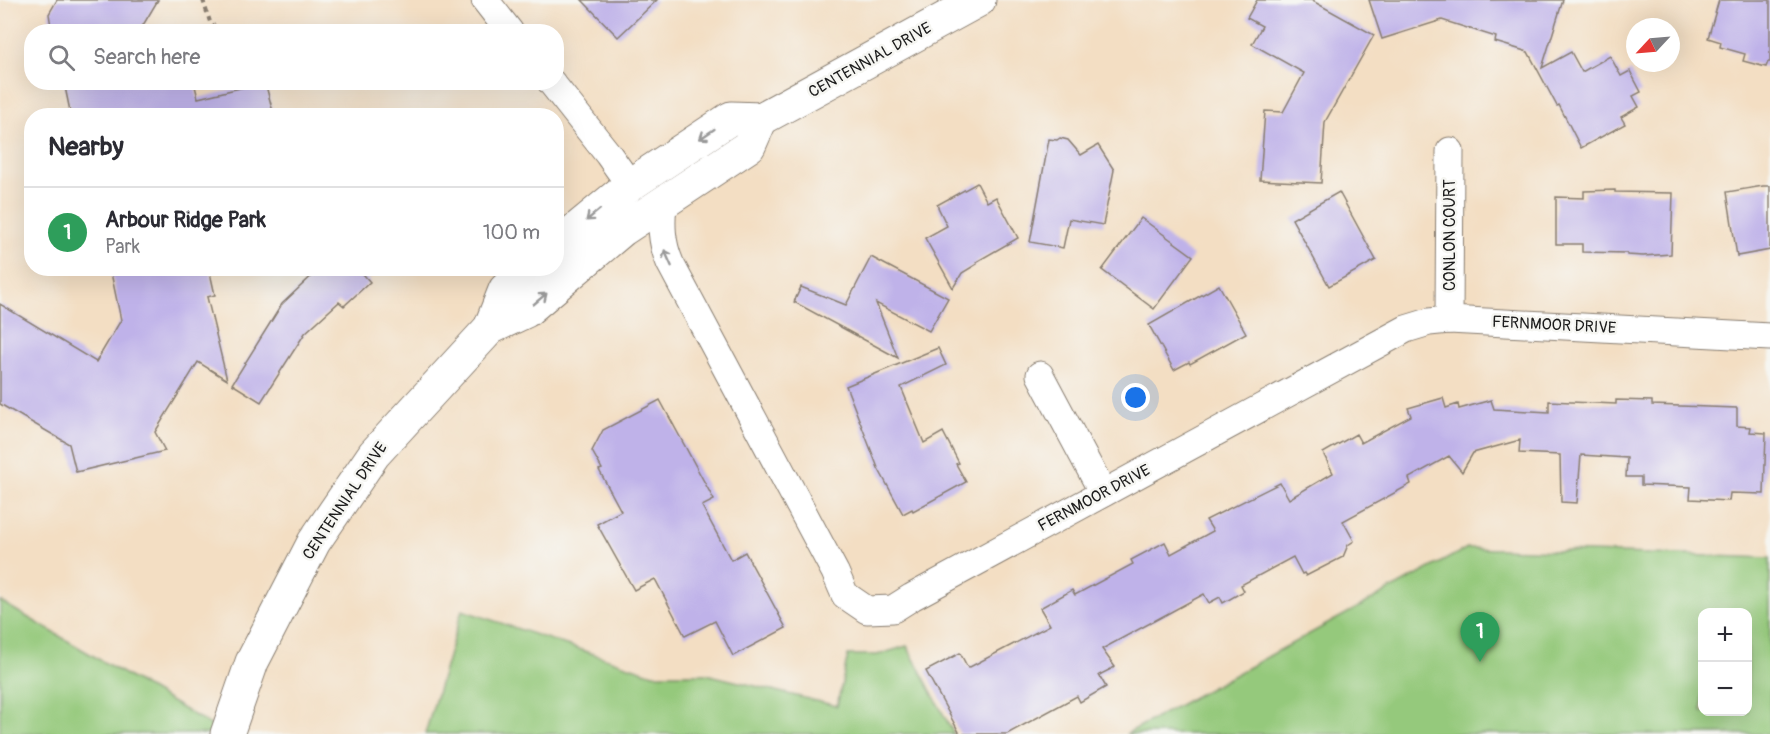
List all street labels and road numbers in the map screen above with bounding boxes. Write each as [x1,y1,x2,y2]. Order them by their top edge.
street label: CENTENNIAL DRIVE [805,18,935,102]
street label: CONLON COURT [1440,179,1460,291]
street label: FERNMOOR DRIVE [1491,312,1617,338]
street label: CENTENNIAL DRIVE [298,438,392,564]
street label: FERNMOOR DRIVE [1034,460,1154,536]

